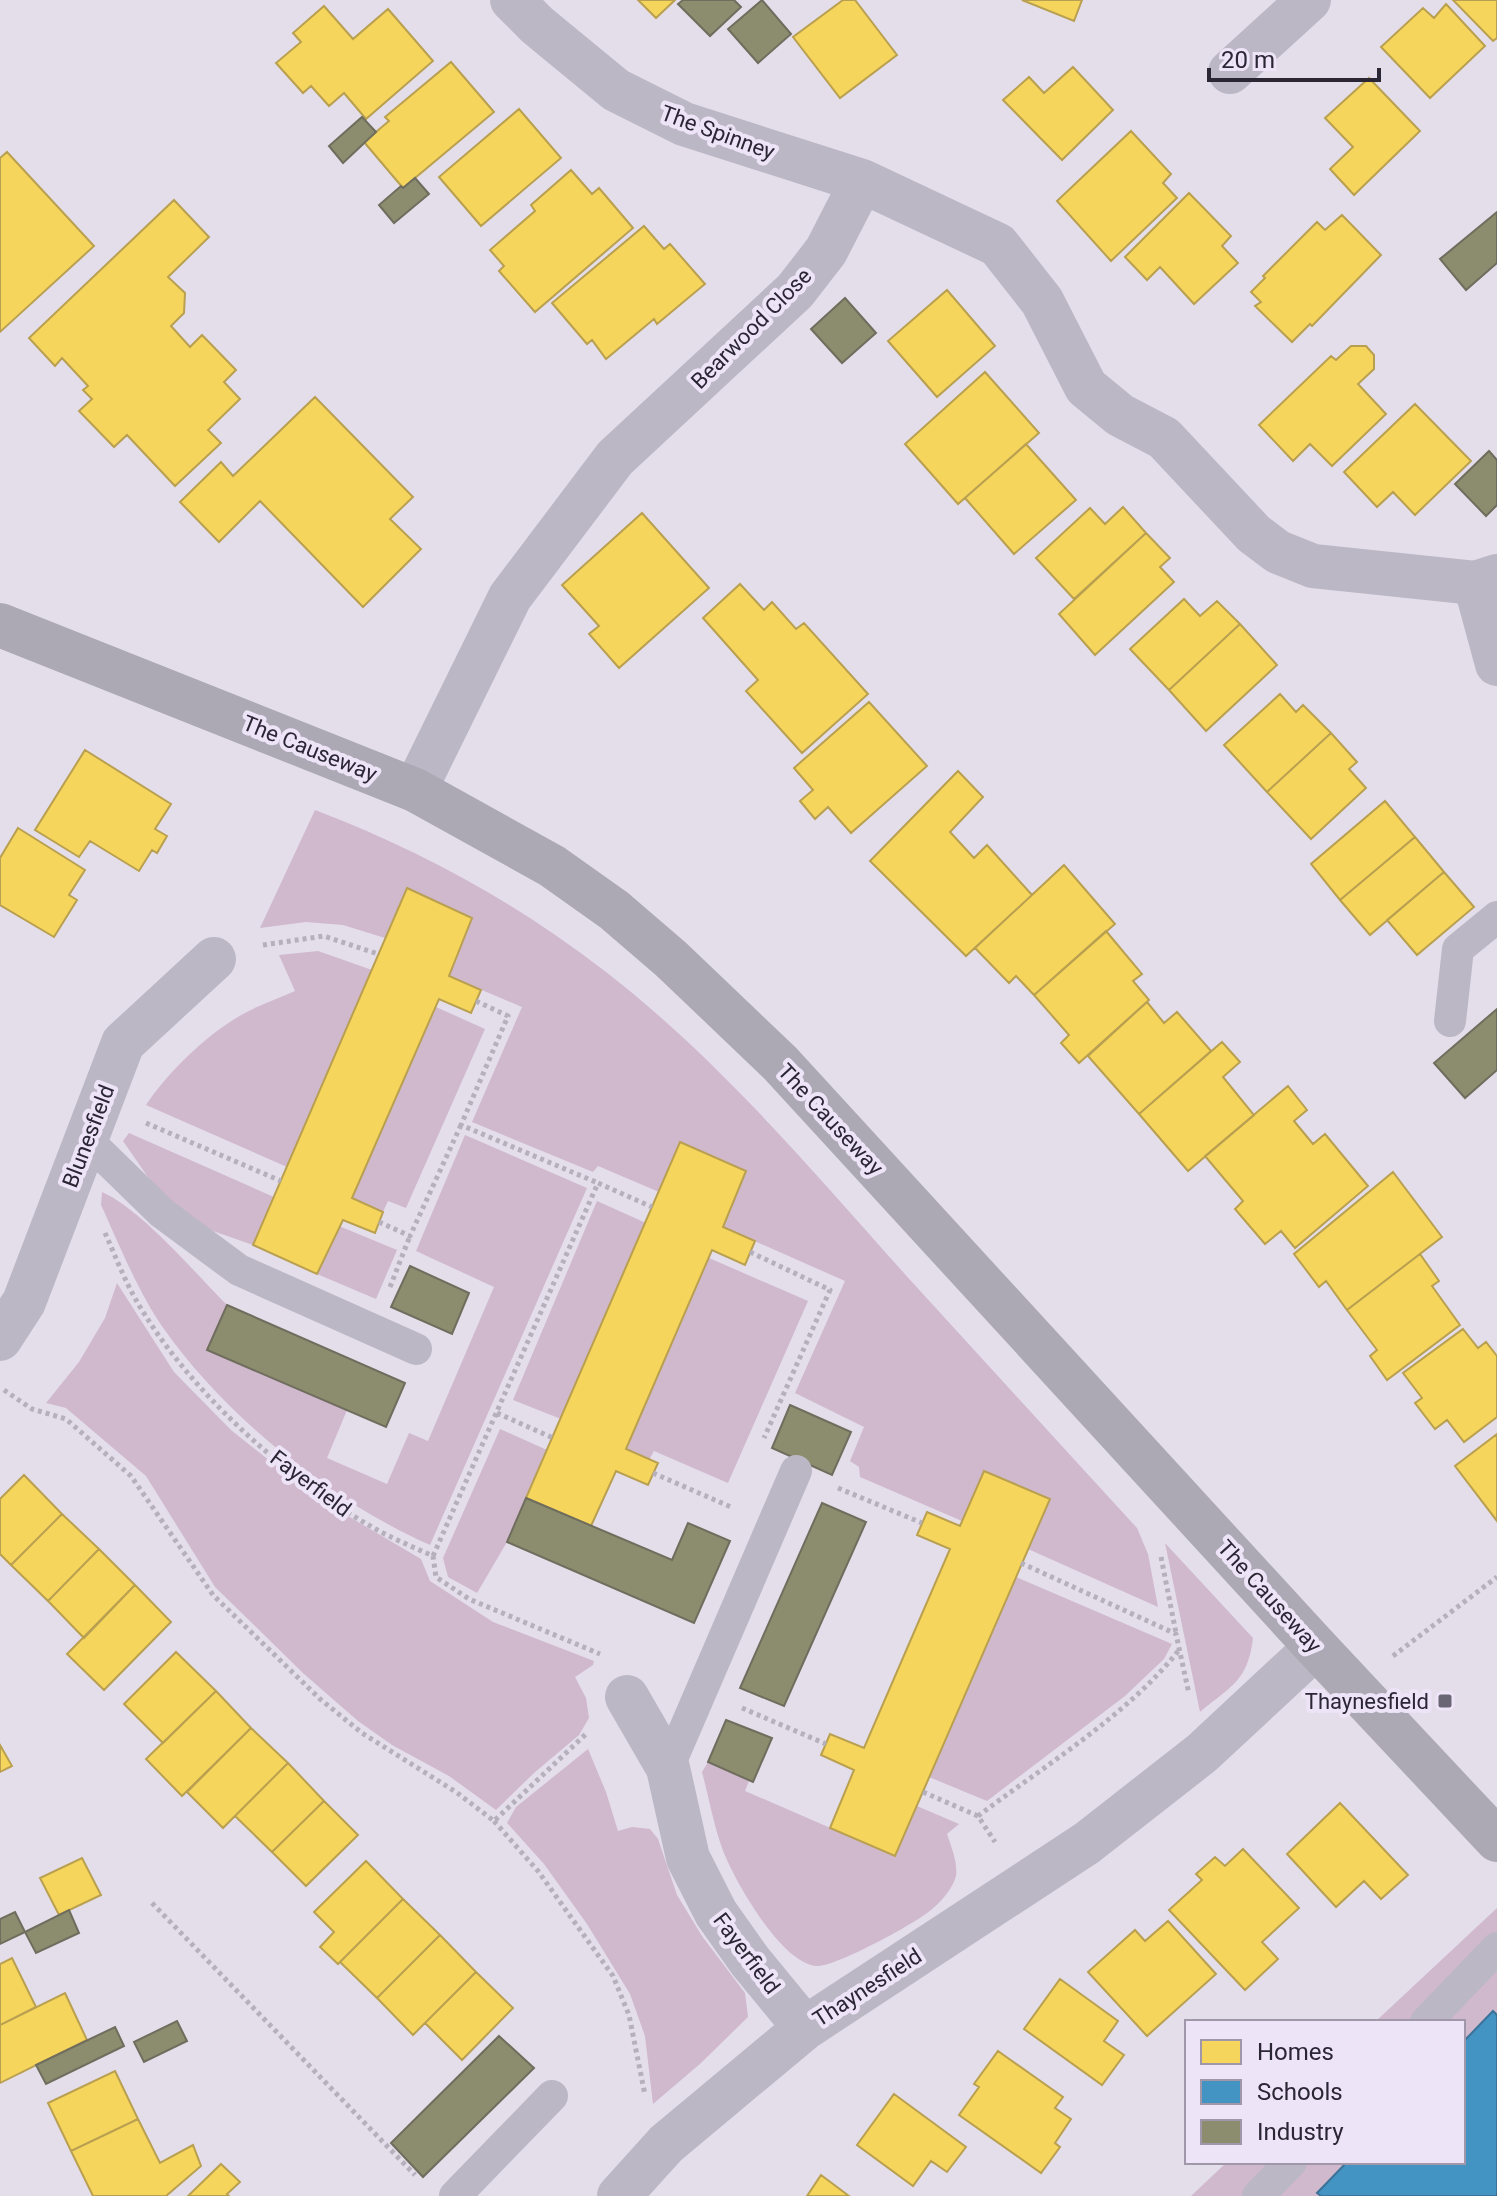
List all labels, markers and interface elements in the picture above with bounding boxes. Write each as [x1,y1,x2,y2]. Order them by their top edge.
scale bar [1209,32,1379,82]
text: 20 m [1221,46,1275,74]
street label: The Spinney [657,100,779,165]
street label: Bearwood Close [686,263,817,394]
street label: The Causeway [239,710,381,787]
street label: The Causeway [773,1059,889,1180]
street label: Blunesfield [57,1081,119,1191]
street label: Fayerfield [265,1445,356,1522]
street label: The Causeway [1213,1535,1327,1658]
place label: Thaynesfield [1305,1689,1429,1714]
marker: Thaynesfield [1436,1692,1454,1710]
street label: Fayerfield [708,1908,785,1999]
street label: Thaynesfield [808,1943,926,2032]
legend [1185,2020,1465,2164]
text: Homes [1257,2038,1334,2066]
text: Schools [1257,2078,1343,2106]
text: Industry [1257,2118,1344,2146]

